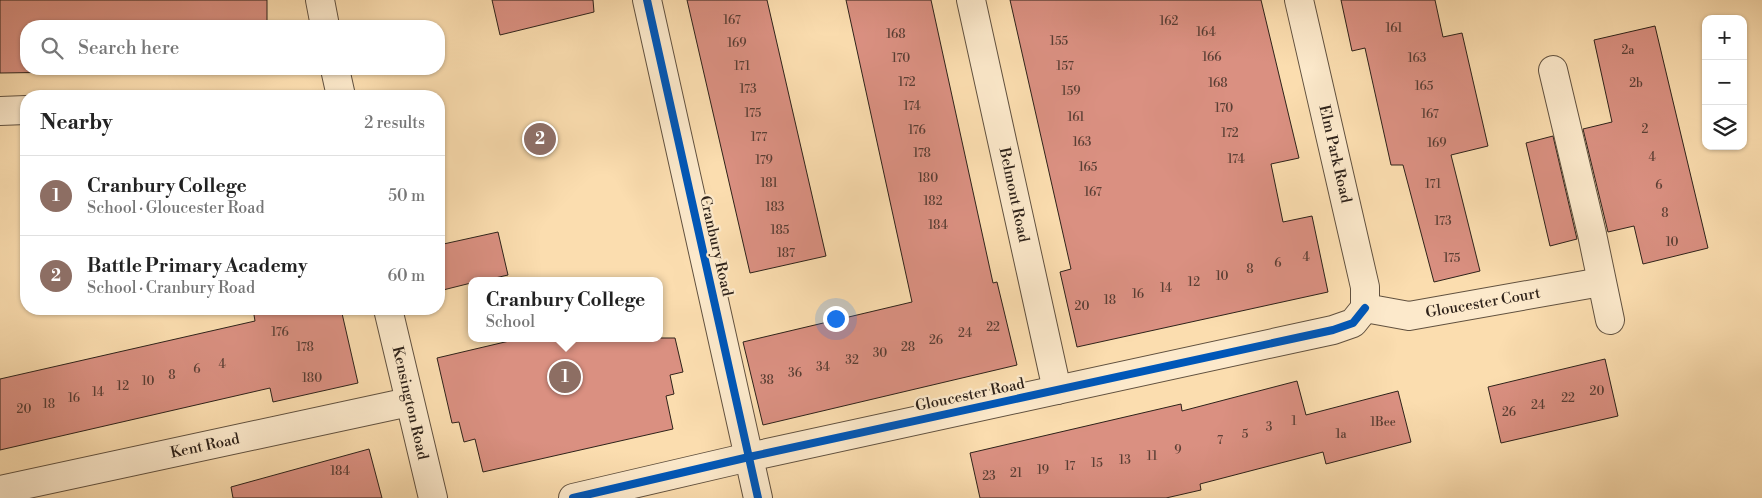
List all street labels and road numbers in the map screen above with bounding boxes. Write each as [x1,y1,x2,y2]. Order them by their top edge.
street label: Elm Park Road [1314,103,1356,205]
street label: Belmont Road [994,145,1033,245]
street label: Cranbury Road [695,194,737,299]
street label: Gloucester Court [1424,283,1543,322]
street label: Kensington Road [388,344,432,462]
street label: Gloucester Road [914,374,1027,416]
street label: Kent Road [169,429,242,463]

